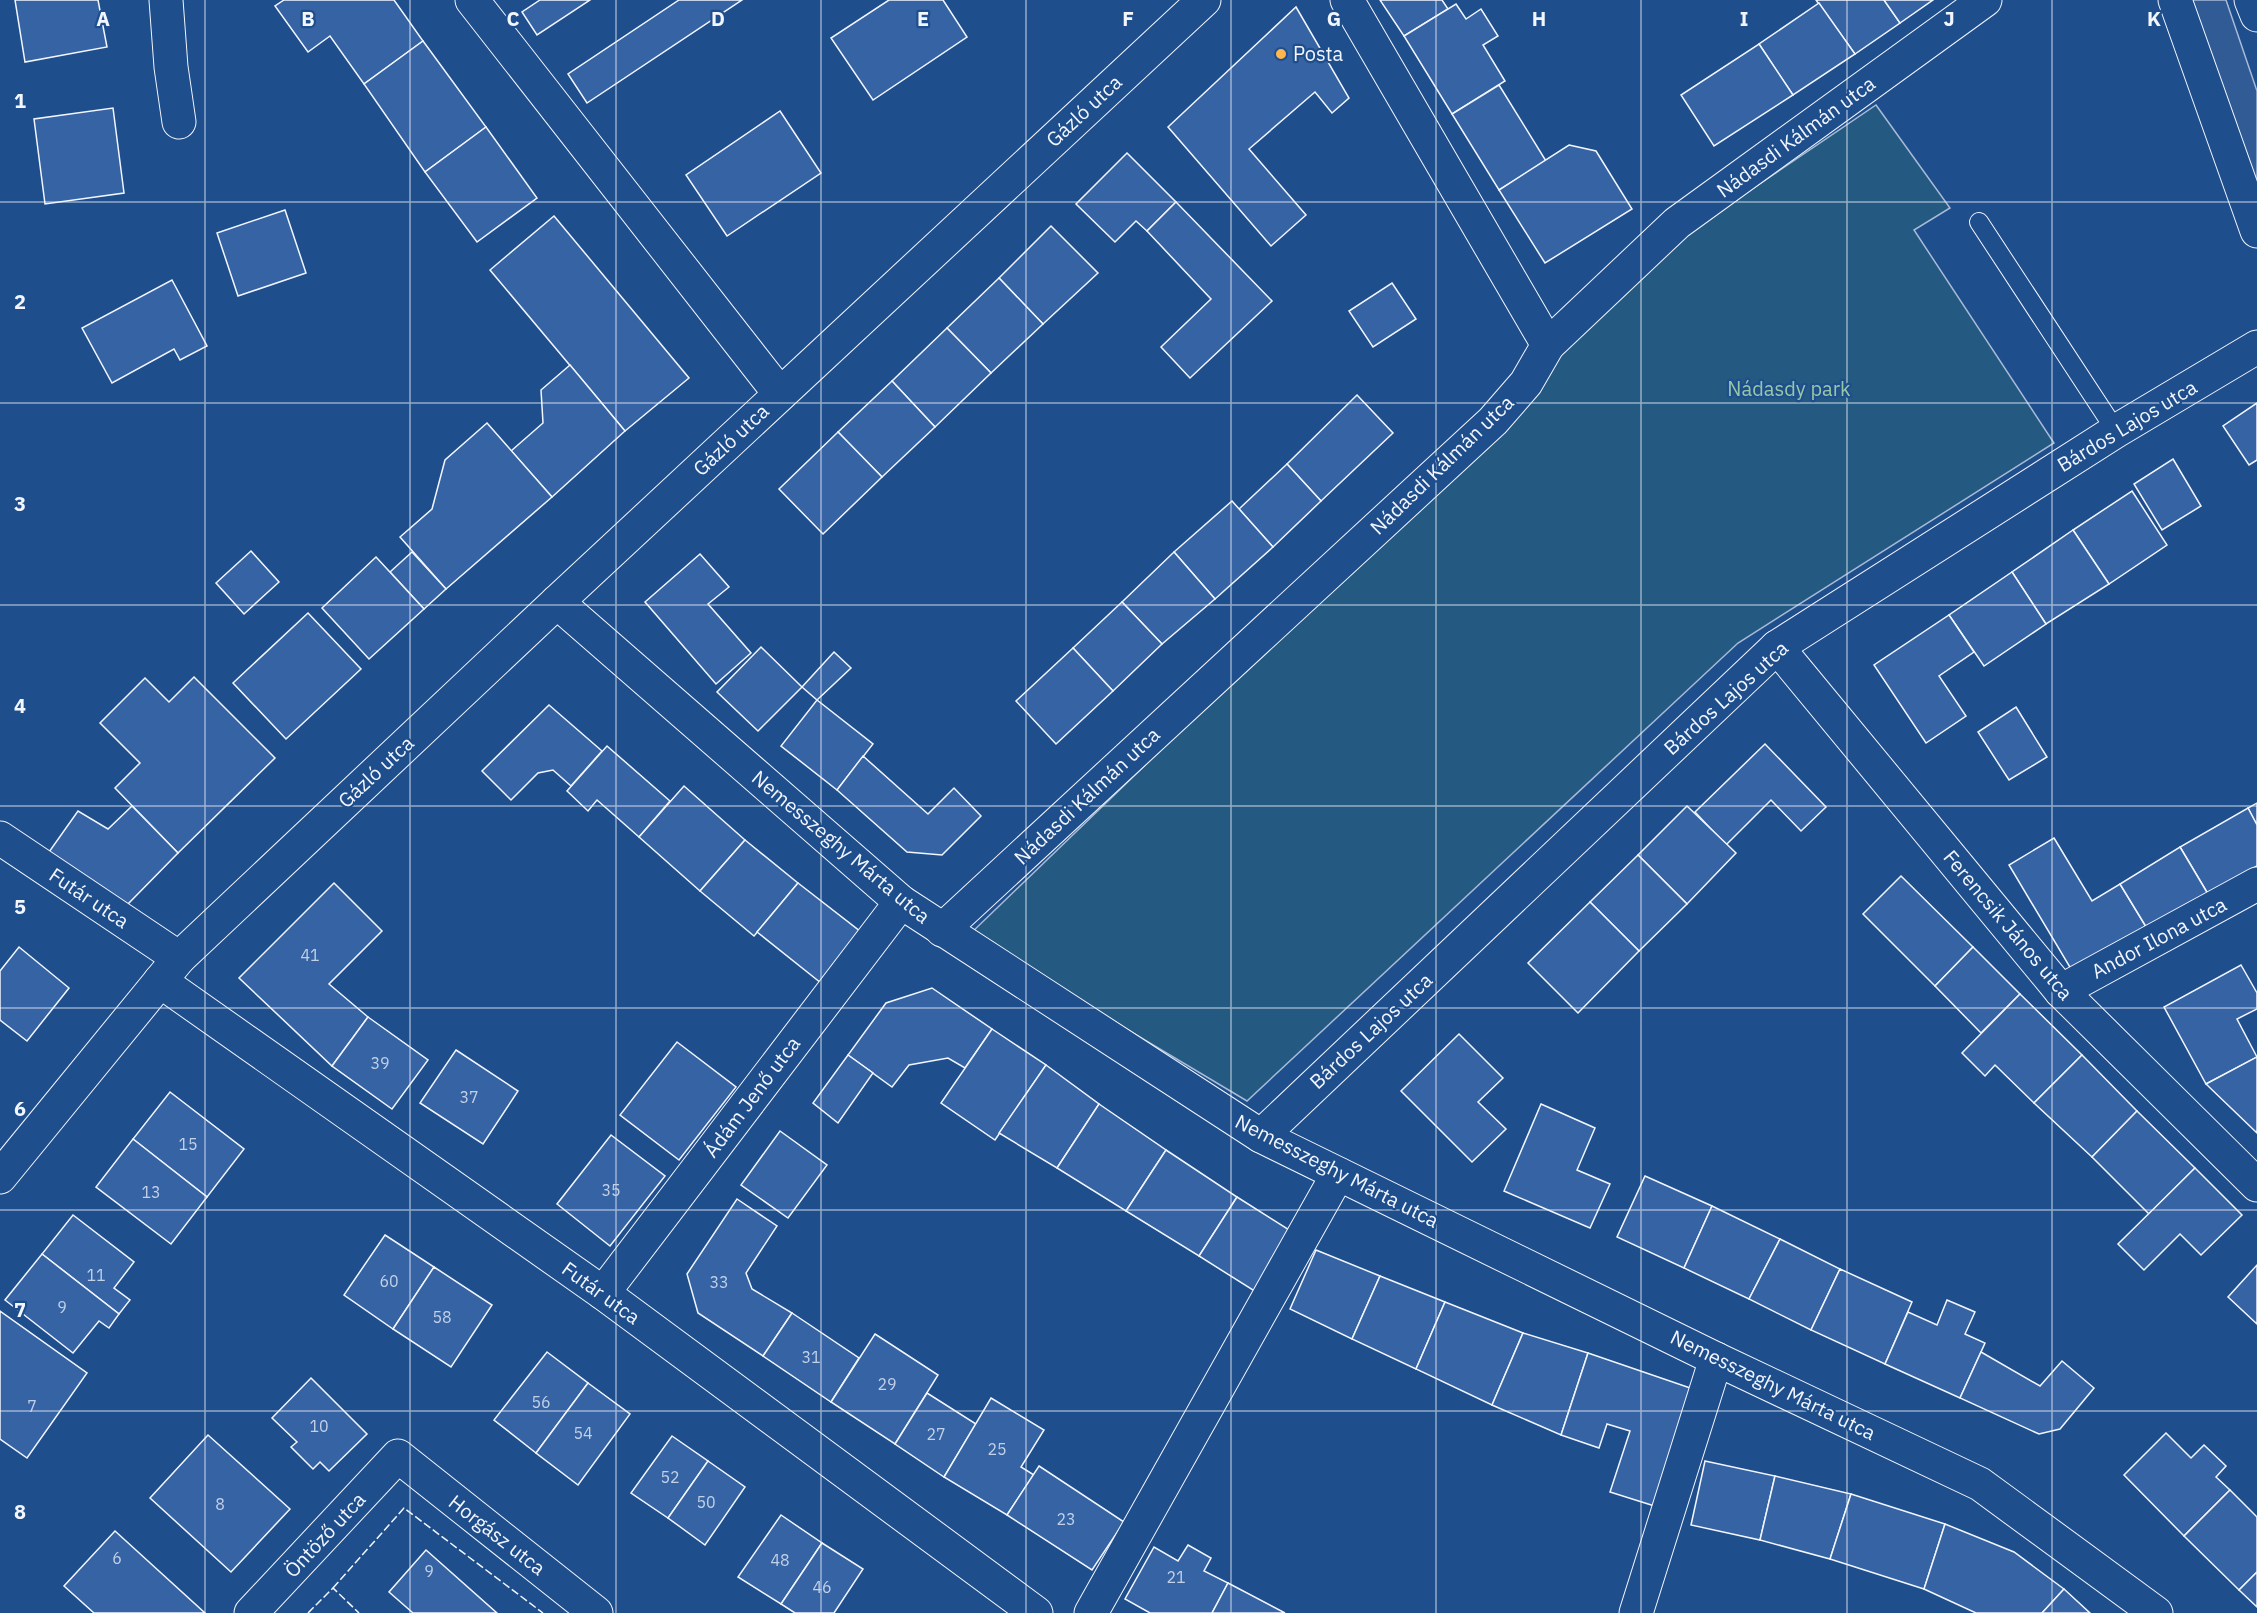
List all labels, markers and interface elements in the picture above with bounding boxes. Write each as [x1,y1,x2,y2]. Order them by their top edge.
text: A [96,5,110,32]
text: B [301,5,315,32]
text: C [506,5,520,32]
text: D [711,5,725,32]
text: E [917,5,929,32]
text: F [1122,5,1134,32]
text: G [1327,5,1341,32]
text: H [1532,5,1546,32]
text: I [1740,5,1748,32]
text: J [1943,5,1955,32]
text: K [2147,5,2161,32]
place label: Posta [1293,40,1344,67]
marker: Posta [1274,47,1288,61]
street label: Gázló utca [1040,68,1128,153]
street label: Nádasdi Kálmán utca [1711,70,1881,203]
text: 1 [14,87,26,114]
text: 2 [14,288,26,315]
street label: Bárdos Lajos utca [2052,373,2202,478]
park label: Nádasdy park [1727,375,1851,402]
street label: Nádasdi Kálmán utca [1364,389,1520,540]
street label: Gázló utca [687,397,775,482]
text: 3 [14,490,26,517]
street label: Bárdos Lajos utca [1658,634,1794,761]
text: 4 [14,692,26,719]
street label: Nádasdi Kálmán utca [1008,721,1166,870]
street label: Gázló utca [332,729,420,814]
street label: Nemesszeghy Márta utca [746,764,936,929]
street label: Ferencsik János utca [1938,844,2079,1006]
street label: Futár utca [44,861,135,934]
street label: Andor Ilona utca [2086,890,2231,985]
text: 5 [14,893,26,920]
house number: 41 [300,945,320,965]
street label: Bárdos Lajos utca [1303,966,1438,1095]
street label: Ádám Jenő utca [697,1031,806,1163]
house number: 39 [370,1053,390,1073]
house number: 37 [459,1087,479,1107]
text: 6 [14,1095,26,1122]
street label: Nemesszeghy Márta utca [1231,1107,1444,1234]
house number: 15 [178,1134,198,1154]
house number: 35 [601,1180,621,1200]
house number: 13 [141,1182,161,1202]
street label: Futár utca [557,1255,646,1330]
house number: 11 [86,1265,106,1285]
house number: 60 [379,1271,399,1291]
house number: 33 [709,1272,729,1292]
text: 7 [14,1296,26,1323]
house number: 9 [57,1297,67,1317]
house number: 58 [432,1307,452,1327]
street label: Nemesszeghy Márta utca [1666,1323,1881,1446]
house number: 31 [801,1347,821,1367]
house number: 29 [877,1374,897,1394]
house number: 56 [531,1392,551,1412]
house number: 7 [27,1396,37,1416]
house number: 10 [309,1416,329,1436]
house number: 54 [573,1423,593,1443]
house number: 27 [926,1424,946,1444]
house number: 25 [987,1439,1007,1459]
house number: 52 [660,1467,680,1487]
street label: Öntöző utca [278,1486,371,1583]
street label: Horgász utca [443,1488,552,1581]
house number: 50 [696,1492,716,1512]
house number: 8 [215,1494,225,1514]
text: 8 [14,1498,26,1525]
house number: 23 [1056,1509,1076,1529]
house number: 6 [112,1548,122,1568]
house number: 48 [770,1550,790,1570]
house number: 9 [424,1561,434,1581]
house number: 21 [1166,1567,1186,1587]
house number: 46 [812,1577,832,1597]

